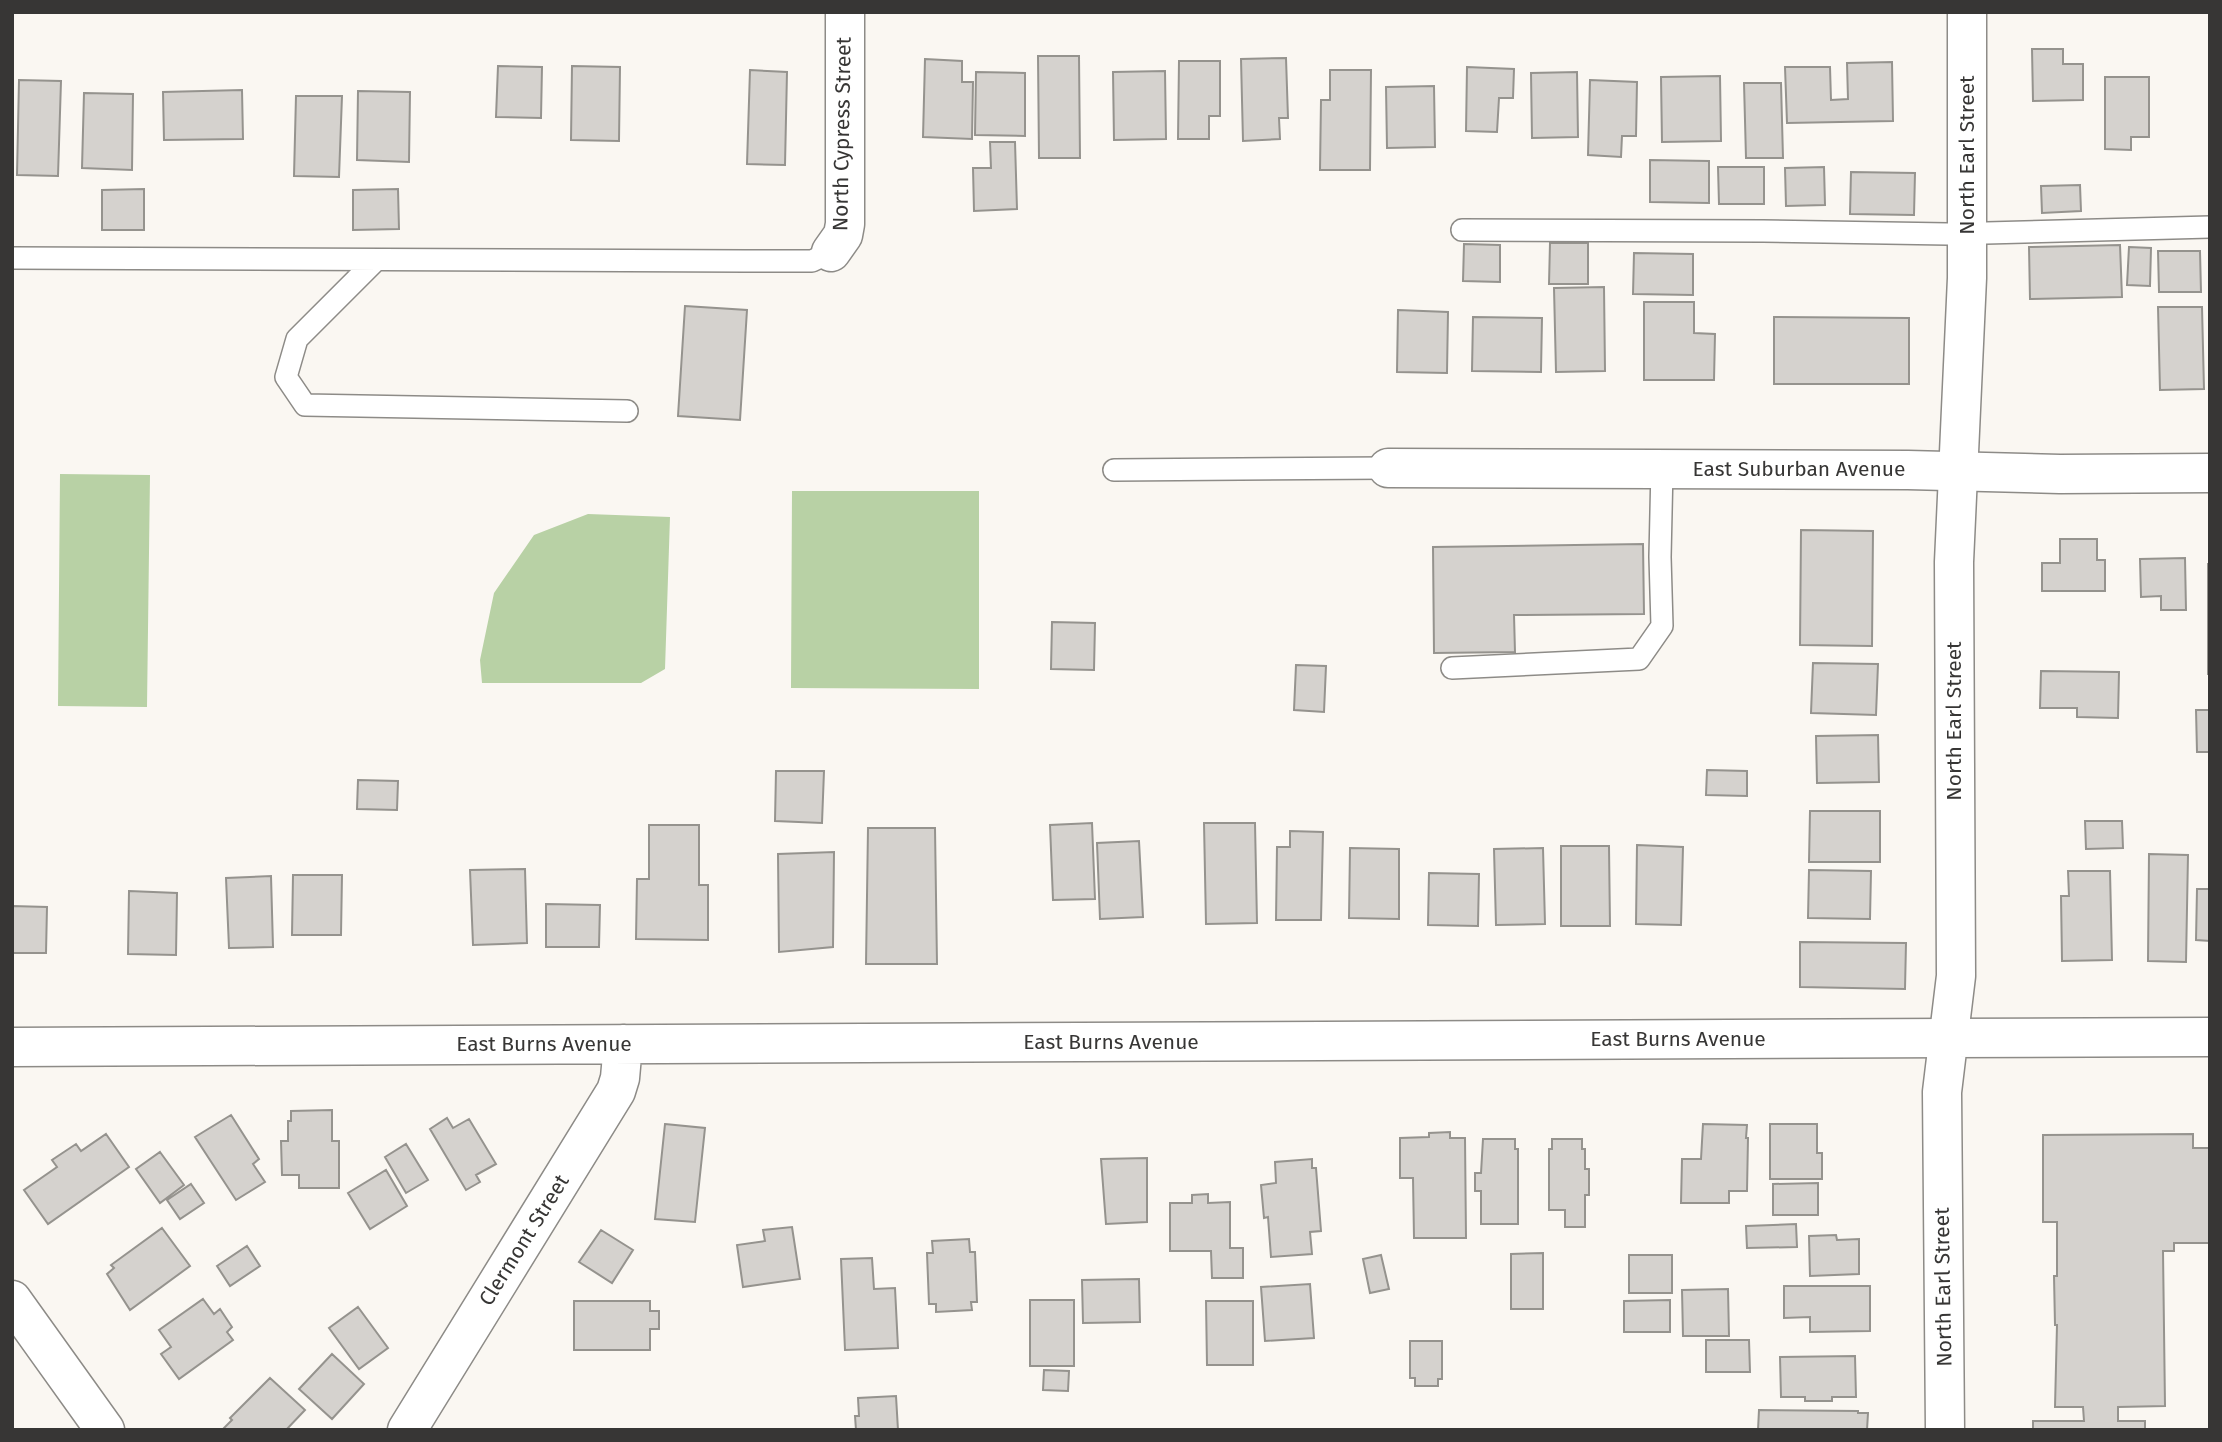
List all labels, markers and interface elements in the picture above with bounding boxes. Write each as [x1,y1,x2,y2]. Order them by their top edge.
street label: North Cypress Street [827,36,857,231]
street label: North Earl Street [1954,75,1980,235]
street label: East Suburban Avenue [1693,456,1905,482]
street label: North Earl Street [1941,641,1967,801]
street label: East Burns Avenue [1590,1026,1766,1052]
street label: East Burns Avenue [1023,1029,1199,1055]
street label: East Burns Avenue [456,1031,632,1057]
street label: Clermont Street [473,1169,575,1310]
street label: North Earl Street [1929,1207,1957,1367]

